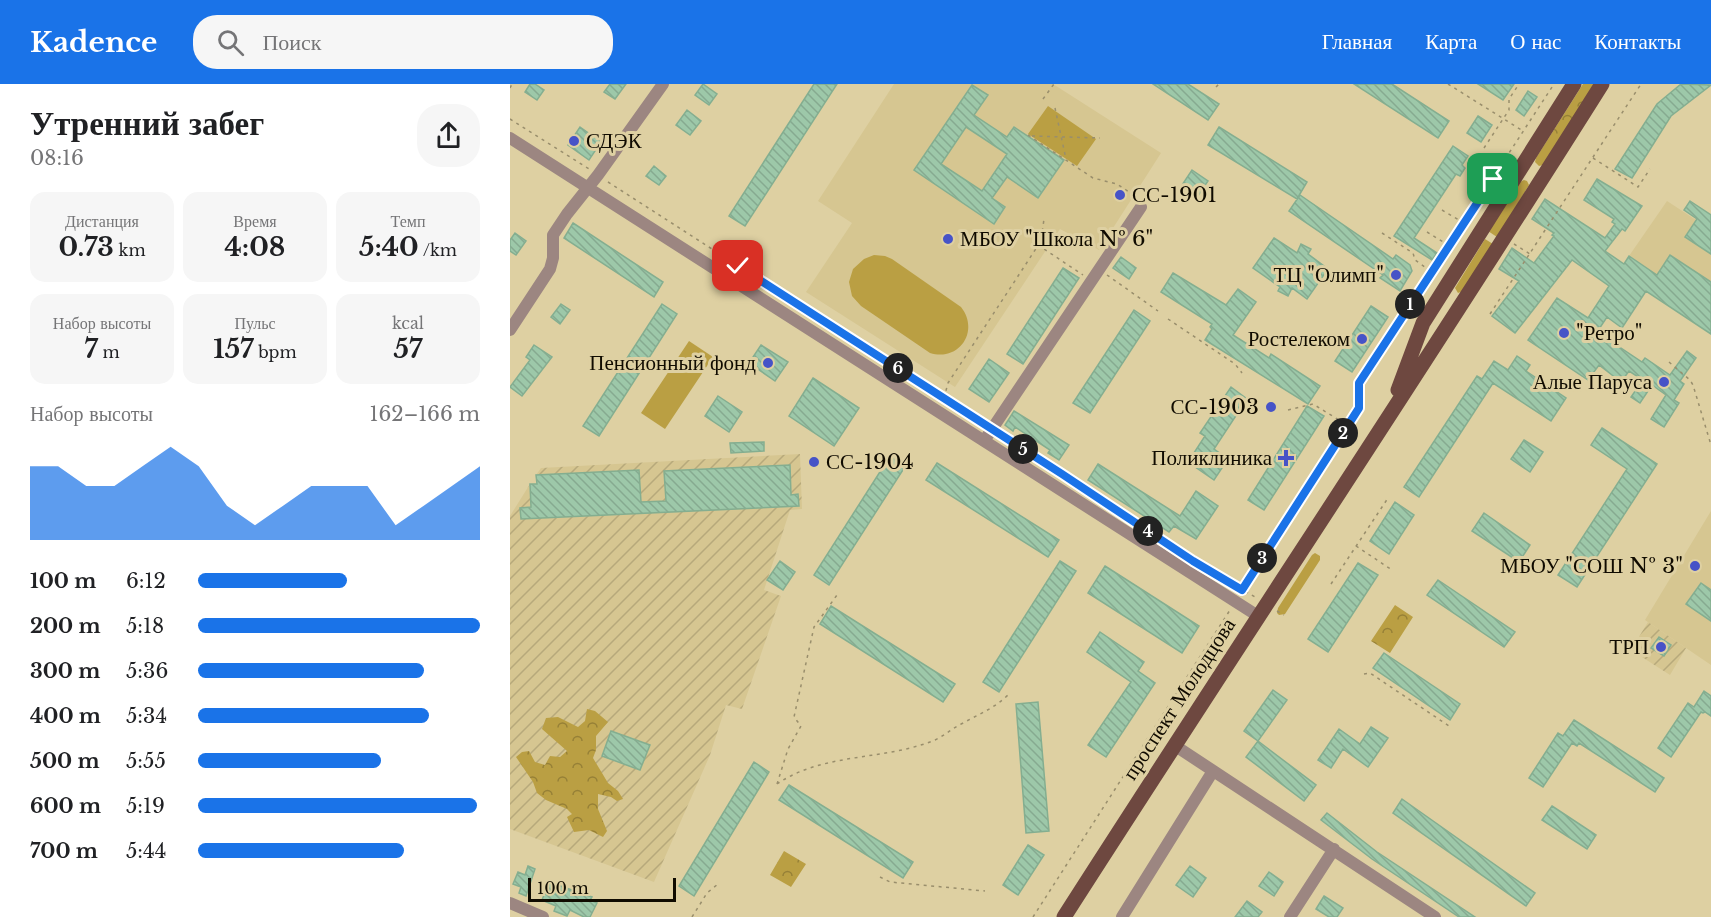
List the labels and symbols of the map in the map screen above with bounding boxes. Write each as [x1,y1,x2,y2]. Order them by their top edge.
place label: СДЭК [586,128,643,154]
marker: СДЭК [567,134,581,148]
pin [1467,153,1518,204]
place label: СС-1901 [1132,182,1217,208]
marker: СС-1901 [1113,188,1127,202]
place label: МБОУ "Школа № 6" [960,226,1153,252]
marker: МБОУ "Школа № 6" [941,232,955,246]
pin [712,240,763,291]
place label: ТЦ "Олимп" [1274,262,1384,288]
marker: ТЦ "Олимп" [1389,268,1403,282]
pin: 1 [1395,289,1425,319]
place label: "Ретро" [1576,320,1643,346]
place label: Ростелеком [1248,326,1350,352]
marker: "Ретро" [1557,326,1571,340]
marker: Ростелеком [1355,332,1369,346]
place label: Пенсионный фонд [589,350,756,376]
pin: 6 [883,353,913,383]
marker: Пенсионный фонд [761,356,775,370]
place label: Алые Паруса [1533,369,1653,395]
marker: Алые Паруса [1657,375,1671,389]
place label: СС-1903 [1170,394,1259,420]
marker: СС-1903 [1264,400,1278,414]
pin: 2 [1328,418,1358,448]
pin: 5 [1008,434,1038,464]
place label: Поликлиника [1151,445,1273,471]
place label: СС-1904 [826,449,914,475]
marker: Поликлиника [1277,449,1295,467]
marker: СС-1904 [807,455,821,469]
pin: 4 [1133,516,1163,546]
pin: 3 [1247,543,1277,573]
place label: МБОУ "СОШ № 3" [1500,553,1683,579]
marker: МБОУ "СОШ № 3" [1688,559,1702,573]
street label: проспект Молодцова [1117,613,1241,785]
place label: ТРП [1609,634,1649,660]
marker: ТРП [1654,640,1668,654]
scale bar [528,875,676,902]

